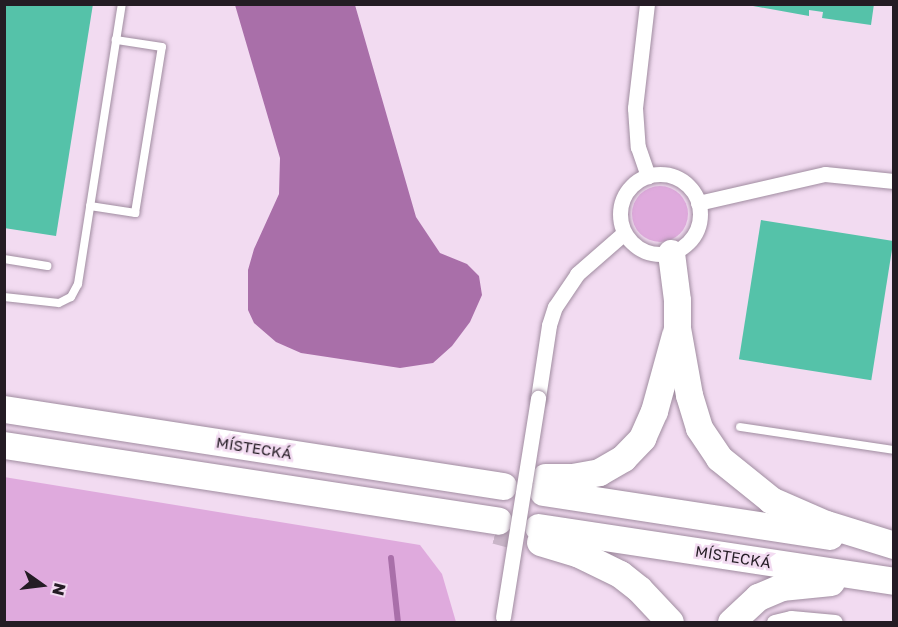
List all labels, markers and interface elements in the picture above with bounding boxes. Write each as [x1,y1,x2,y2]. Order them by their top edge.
street label: MÍSTECKÁ [215,433,293,463]
street label: MÍSTECKÁ [694,542,772,572]
north arrow [12,555,72,615]
text: N [48,581,71,598]

